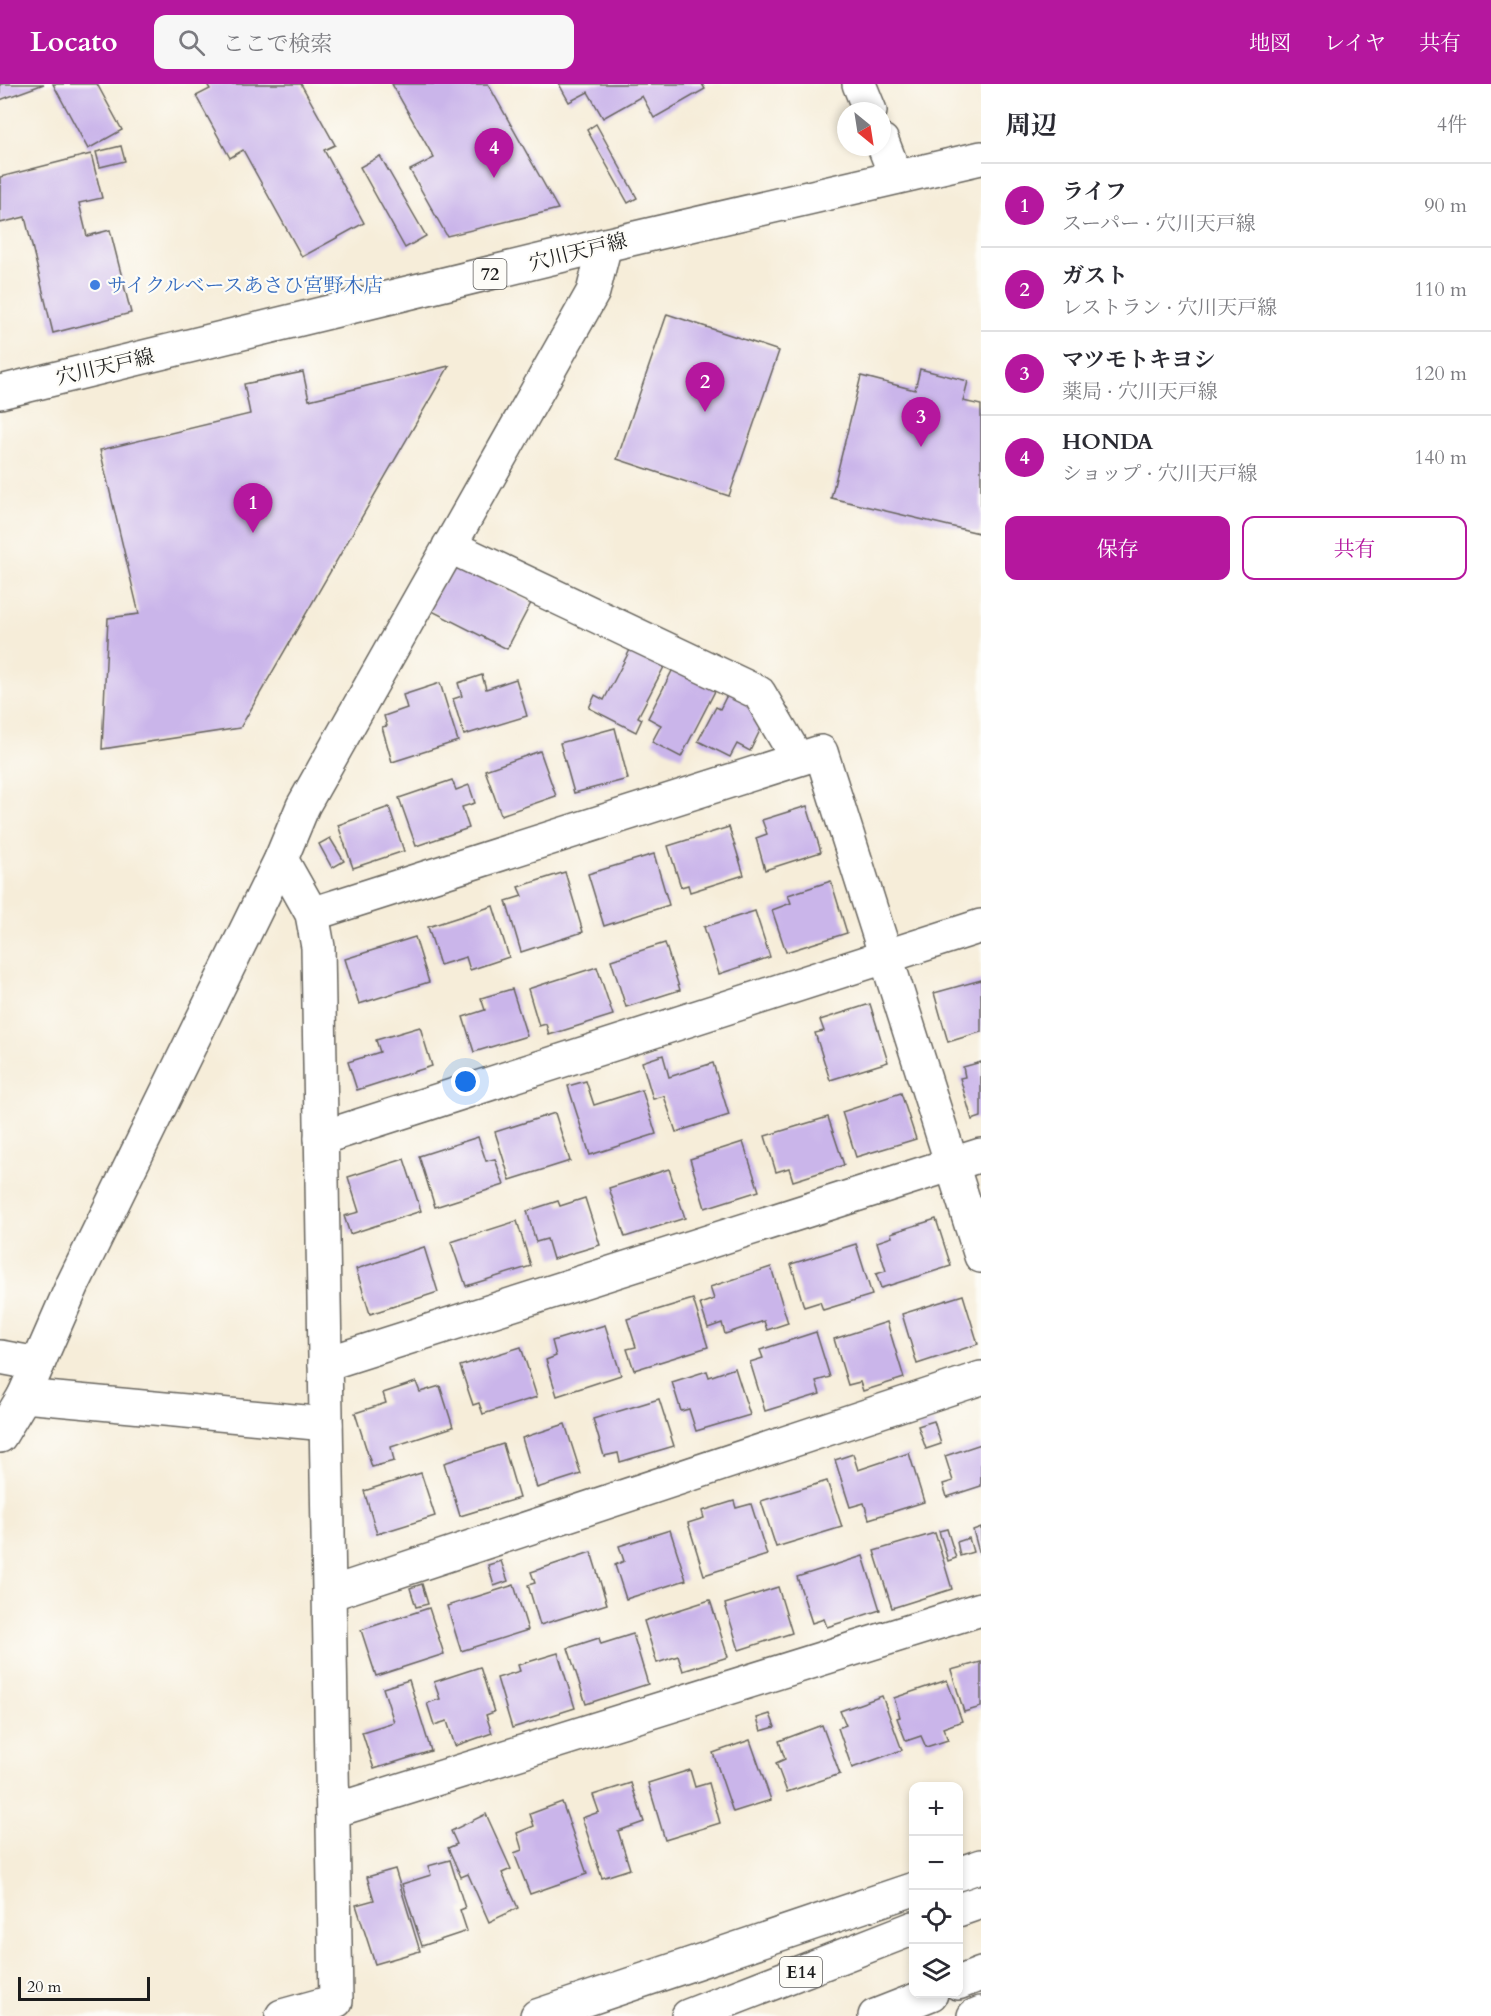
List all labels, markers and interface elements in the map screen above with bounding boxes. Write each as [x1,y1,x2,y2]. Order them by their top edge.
search box [154,15,574,69]
text: Locato [30,23,118,61]
icon: search [175,26,208,59]
text: ここで検索 [223,29,333,59]
text: 地図 [1249,29,1291,58]
text: レイヤ [1324,29,1386,58]
text: 共有 [1419,29,1461,58]
north arrow [837,102,891,156]
text: 周辺 [1005,108,1057,143]
text: 4件 [1437,111,1467,138]
pin: 4 [474,128,514,178]
text: ライフ [1062,177,1127,207]
text: 1 [1019,192,1030,219]
text: 90 m [1424,192,1467,219]
text: スーパー · 穴川天戸線 [1062,210,1256,237]
street label: 穴川天戸線 [526,227,630,277]
road number: 72 [474,259,506,289]
text: ガスト [1062,261,1128,291]
place label: サイクルベースあさひ宮野木店 [107,272,384,299]
text: 2 [1019,276,1030,303]
text: 110 m [1414,276,1467,303]
marker: サイクルベースあさひ宮野木店 [88,278,102,292]
text: レストラン · 穴川天戸線 [1062,294,1277,321]
street label: 穴川天戸線 [53,343,157,391]
text: マツモトキヨシ [1062,345,1215,375]
text: 3 [1019,360,1030,387]
text: 120 m [1414,360,1467,387]
pin: 2 [686,362,724,412]
text: 薬局 · 穴川天戸線 [1062,378,1218,405]
pin: 3 [902,398,940,447]
text: HONDA [1062,427,1153,457]
text: 4 [1019,444,1030,471]
text: 140 m [1414,444,1467,471]
text: ショップ · 穴川天戸線 [1062,460,1257,487]
pin: 1 [234,484,272,533]
button: 保存 [1005,516,1230,580]
button: 共有 [1242,516,1467,580]
your location [451,1067,480,1096]
map controls [909,1782,963,1998]
button: + [909,1782,963,1836]
button: − [909,1836,963,1890]
button: locate [909,1890,963,1944]
button: layers [909,1944,963,1998]
road number: E14 [780,1957,822,1987]
scale bar [18,1974,150,2002]
text: 20 m [27,1976,61,1998]

